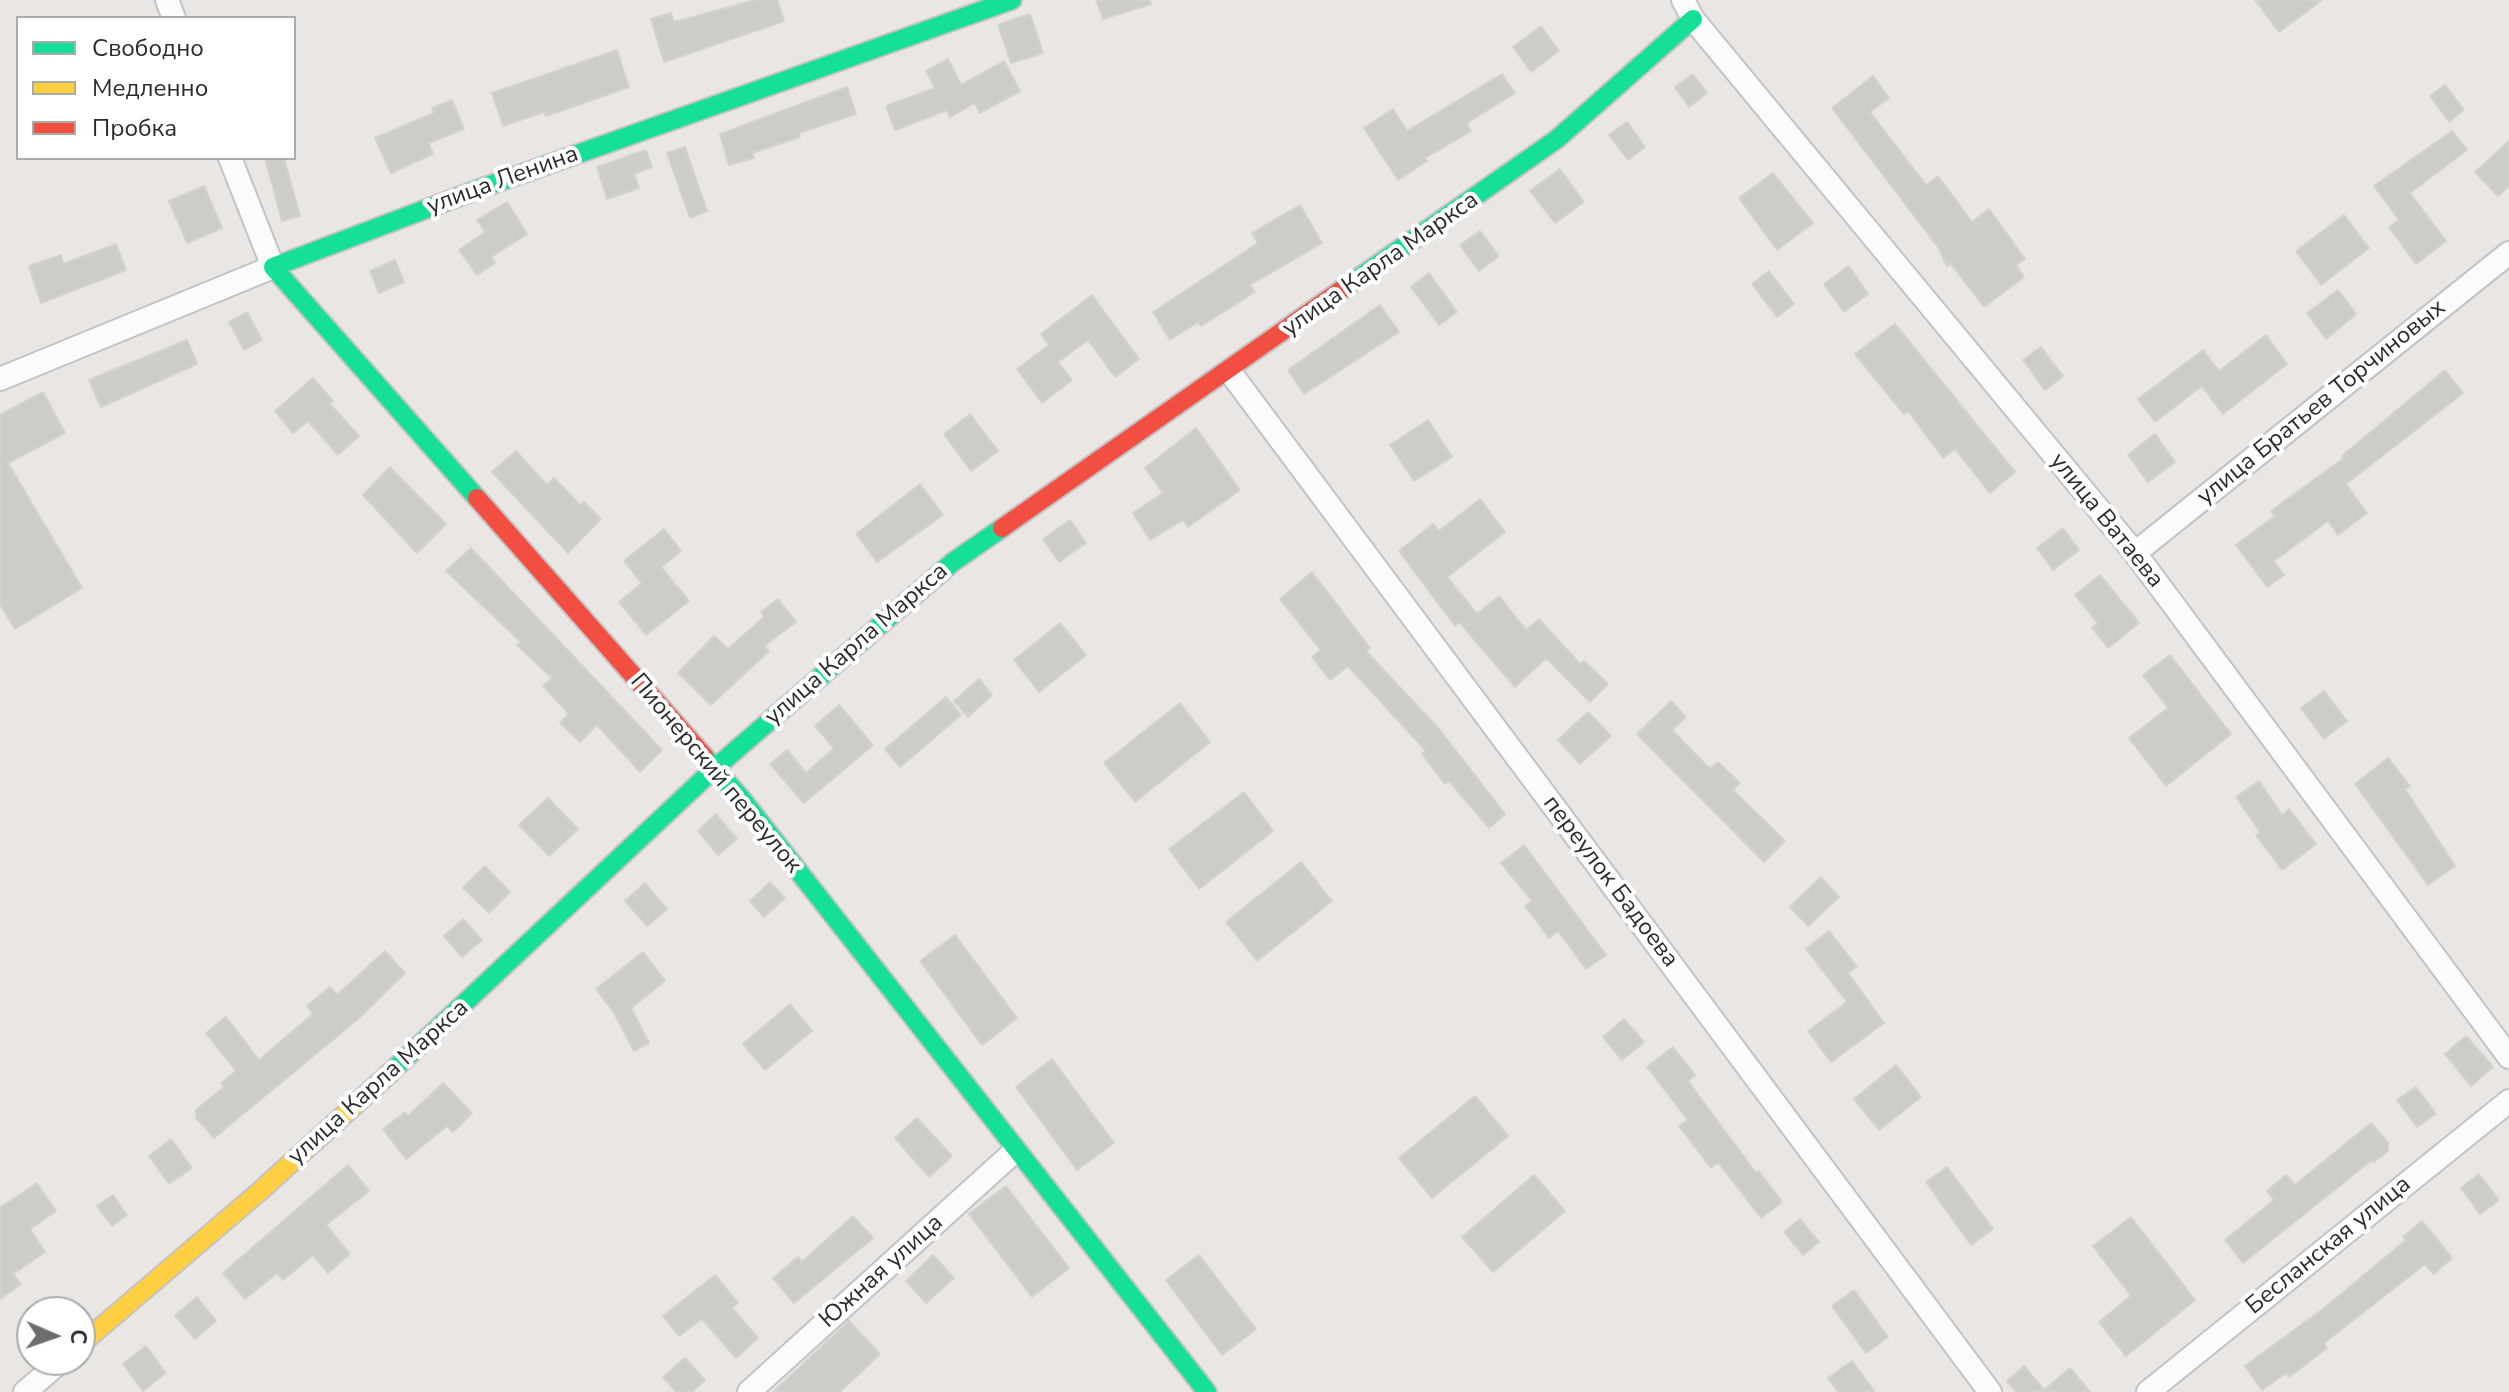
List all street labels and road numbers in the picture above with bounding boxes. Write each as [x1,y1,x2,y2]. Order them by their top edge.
street label: улица Ленина [423,140,583,222]
street label: улица Карла Маркса [1277,186,1485,344]
street label: улица Братьев Торчиновых [2192,294,2452,512]
street label: улица Ватаева [2043,448,2169,594]
street label: улица Карла Маркса [760,558,954,732]
street label: Пионерский переулок [623,669,807,879]
street label: переулок Бадоева [1536,790,1684,974]
street label: улица Карла Маркса [283,994,475,1172]
street label: Бесланская улица [2241,1171,2417,1321]
street label: Южная улица [814,1209,950,1335]

